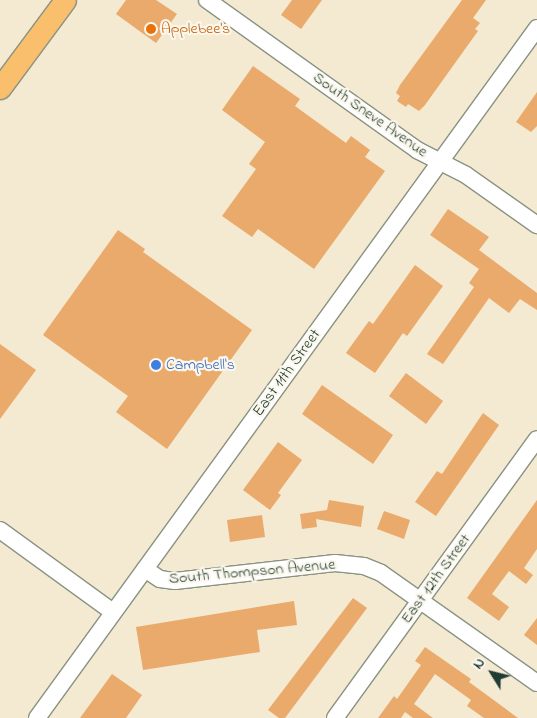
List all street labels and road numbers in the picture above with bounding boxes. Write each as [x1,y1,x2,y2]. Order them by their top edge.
street label: South Sneve Avenue [309,68,431,162]
street label: East 11th Street [249,326,325,420]
street label: East 12th Street [397,530,475,628]
street label: South Thompson Avenue [168,555,336,589]

